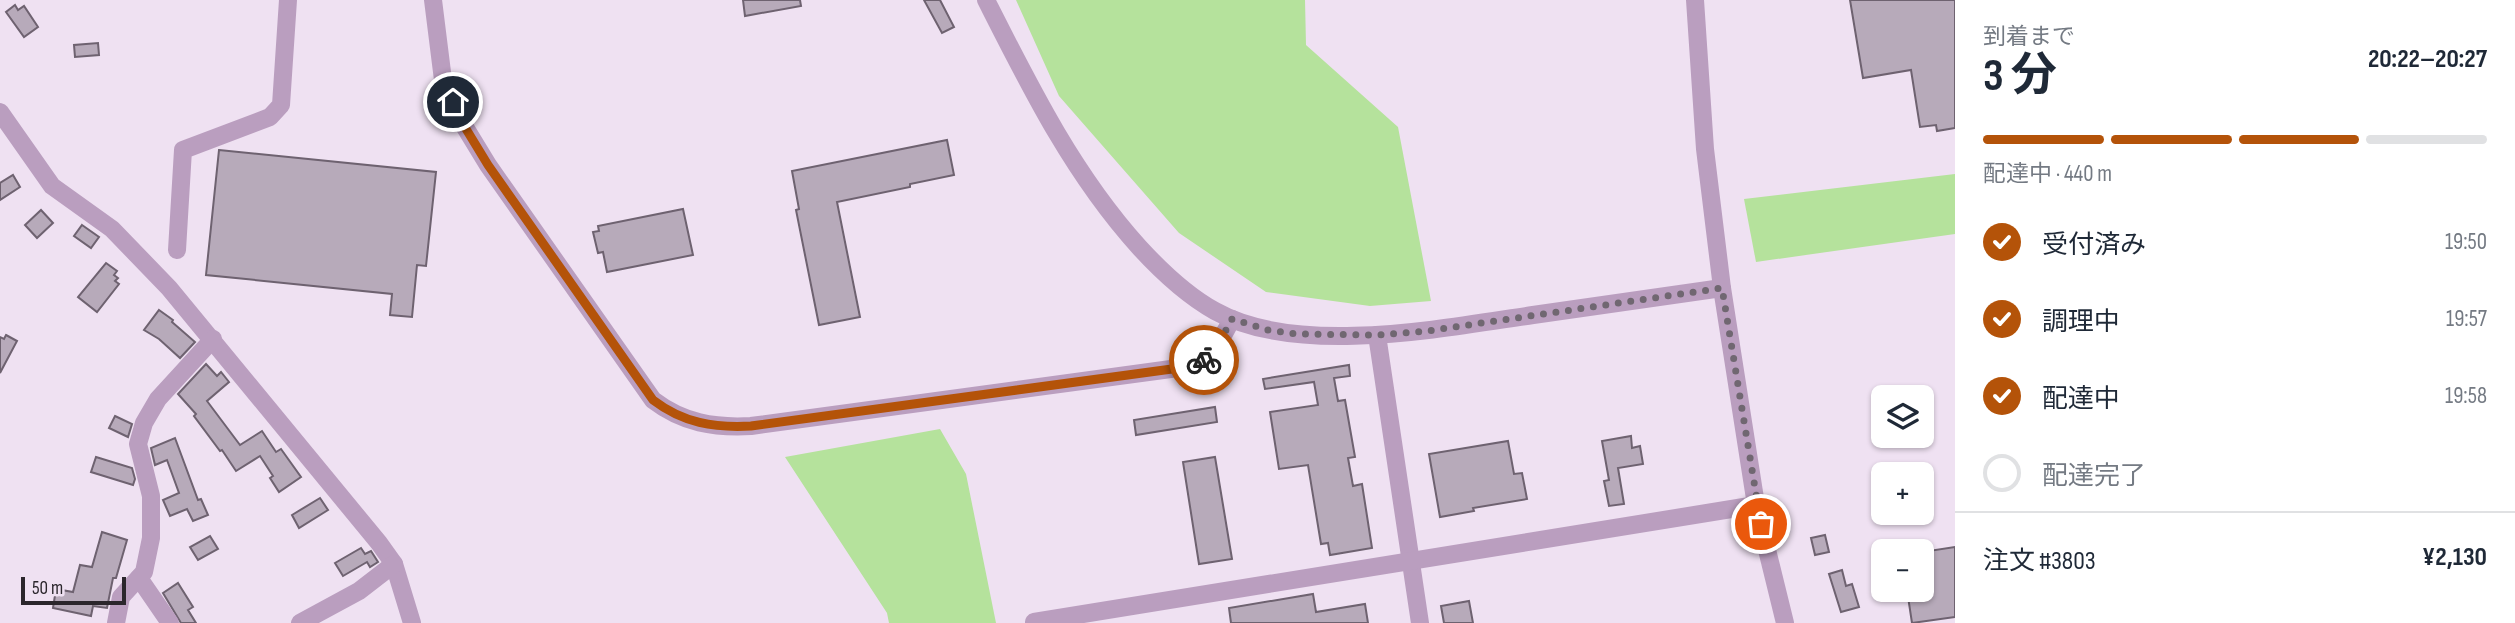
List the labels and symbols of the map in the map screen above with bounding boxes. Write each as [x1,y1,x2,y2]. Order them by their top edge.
pin [423,72,483,132]
courier [1169,325,1239,395]
pin [1731,494,1791,554]
scale bar [21,574,126,606]

